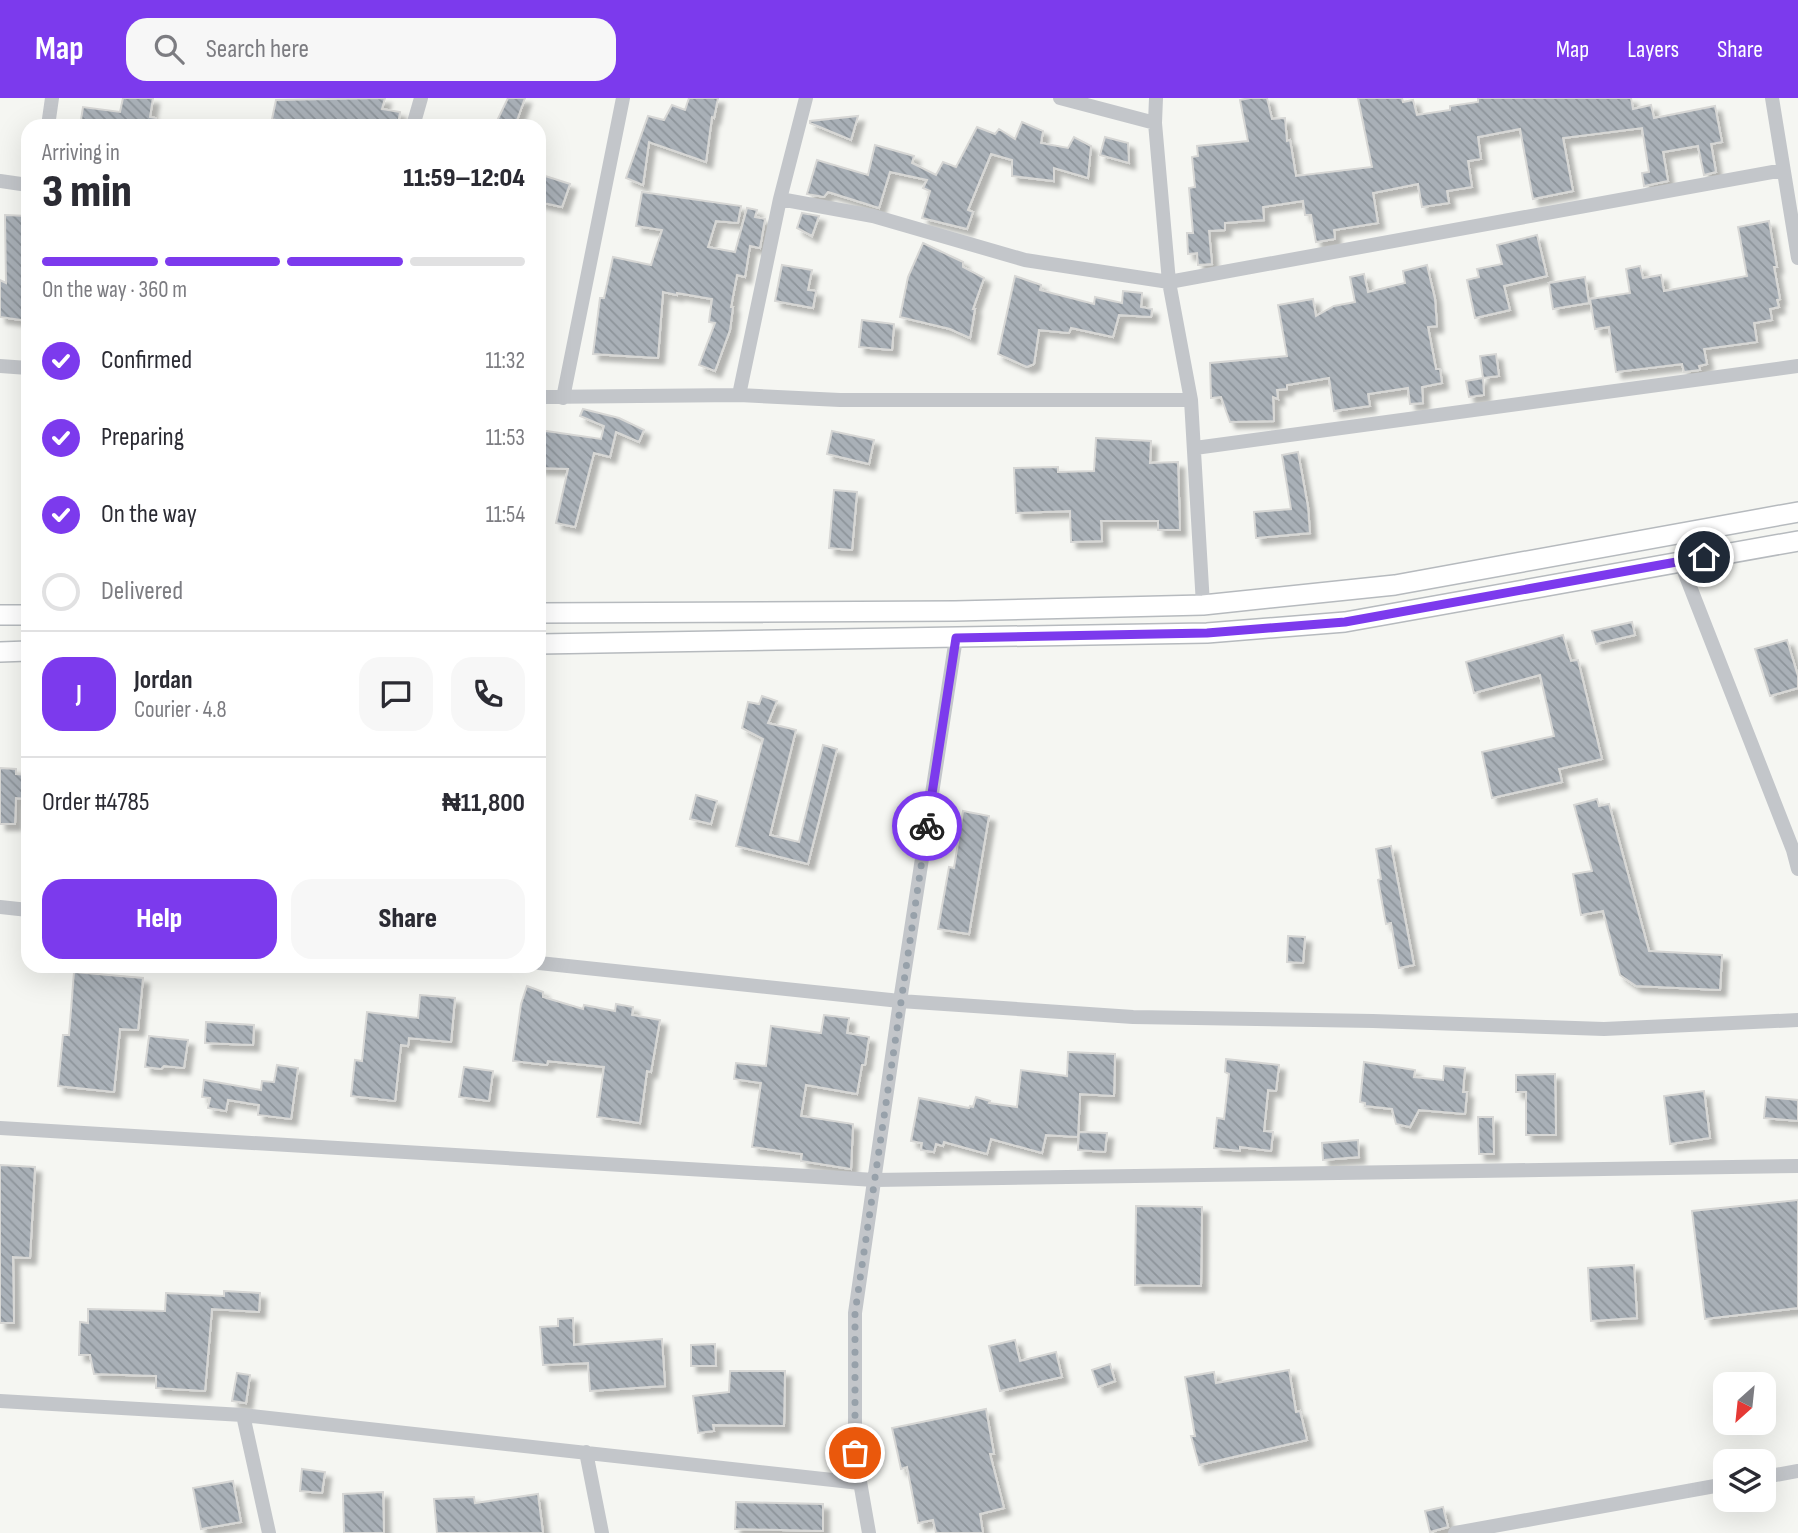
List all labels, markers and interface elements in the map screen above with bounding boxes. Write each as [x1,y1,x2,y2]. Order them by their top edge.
search box [126,18,616,81]
text: Map [35,29,84,69]
icon: search [150,30,188,68]
text: Search here [206,34,309,65]
text: Map [1556,35,1589,64]
text: Layers [1627,35,1679,64]
text: Share [1717,35,1763,64]
text: Arriving in [42,139,120,167]
text: 11:59–12:04 [403,163,525,194]
text: 3 min [42,165,132,220]
text: On the way · 360 m [42,276,187,304]
icon: check [42,342,80,380]
text: Confirmed [101,345,192,376]
text: 11:32 [485,347,525,375]
icon: check [42,419,80,457]
text: Preparing [101,422,184,453]
text: 11:53 [486,424,525,452]
icon: check [42,496,80,534]
text: On the way [101,499,197,530]
text: 11:54 [486,501,525,529]
pin [1674,527,1734,587]
icon: home [1685,538,1723,576]
text: Delivered [101,576,183,607]
button: chat [359,657,433,731]
button: phone [451,657,525,731]
text: Jordan [134,665,192,696]
text: J [76,679,82,710]
text: Courier · 4.8 [134,696,227,724]
text: Order #4785 [42,787,149,818]
text: ₦11,800 [442,788,525,819]
courier [892,791,962,861]
icon: bike [908,807,946,845]
button: Help [42,879,277,959]
button: Share [291,879,525,959]
north arrow [1713,1372,1776,1435]
map controls [1713,1372,1776,1512]
pin [825,1423,885,1483]
icon: bag [836,1434,874,1472]
button: layers [1713,1449,1776,1512]

